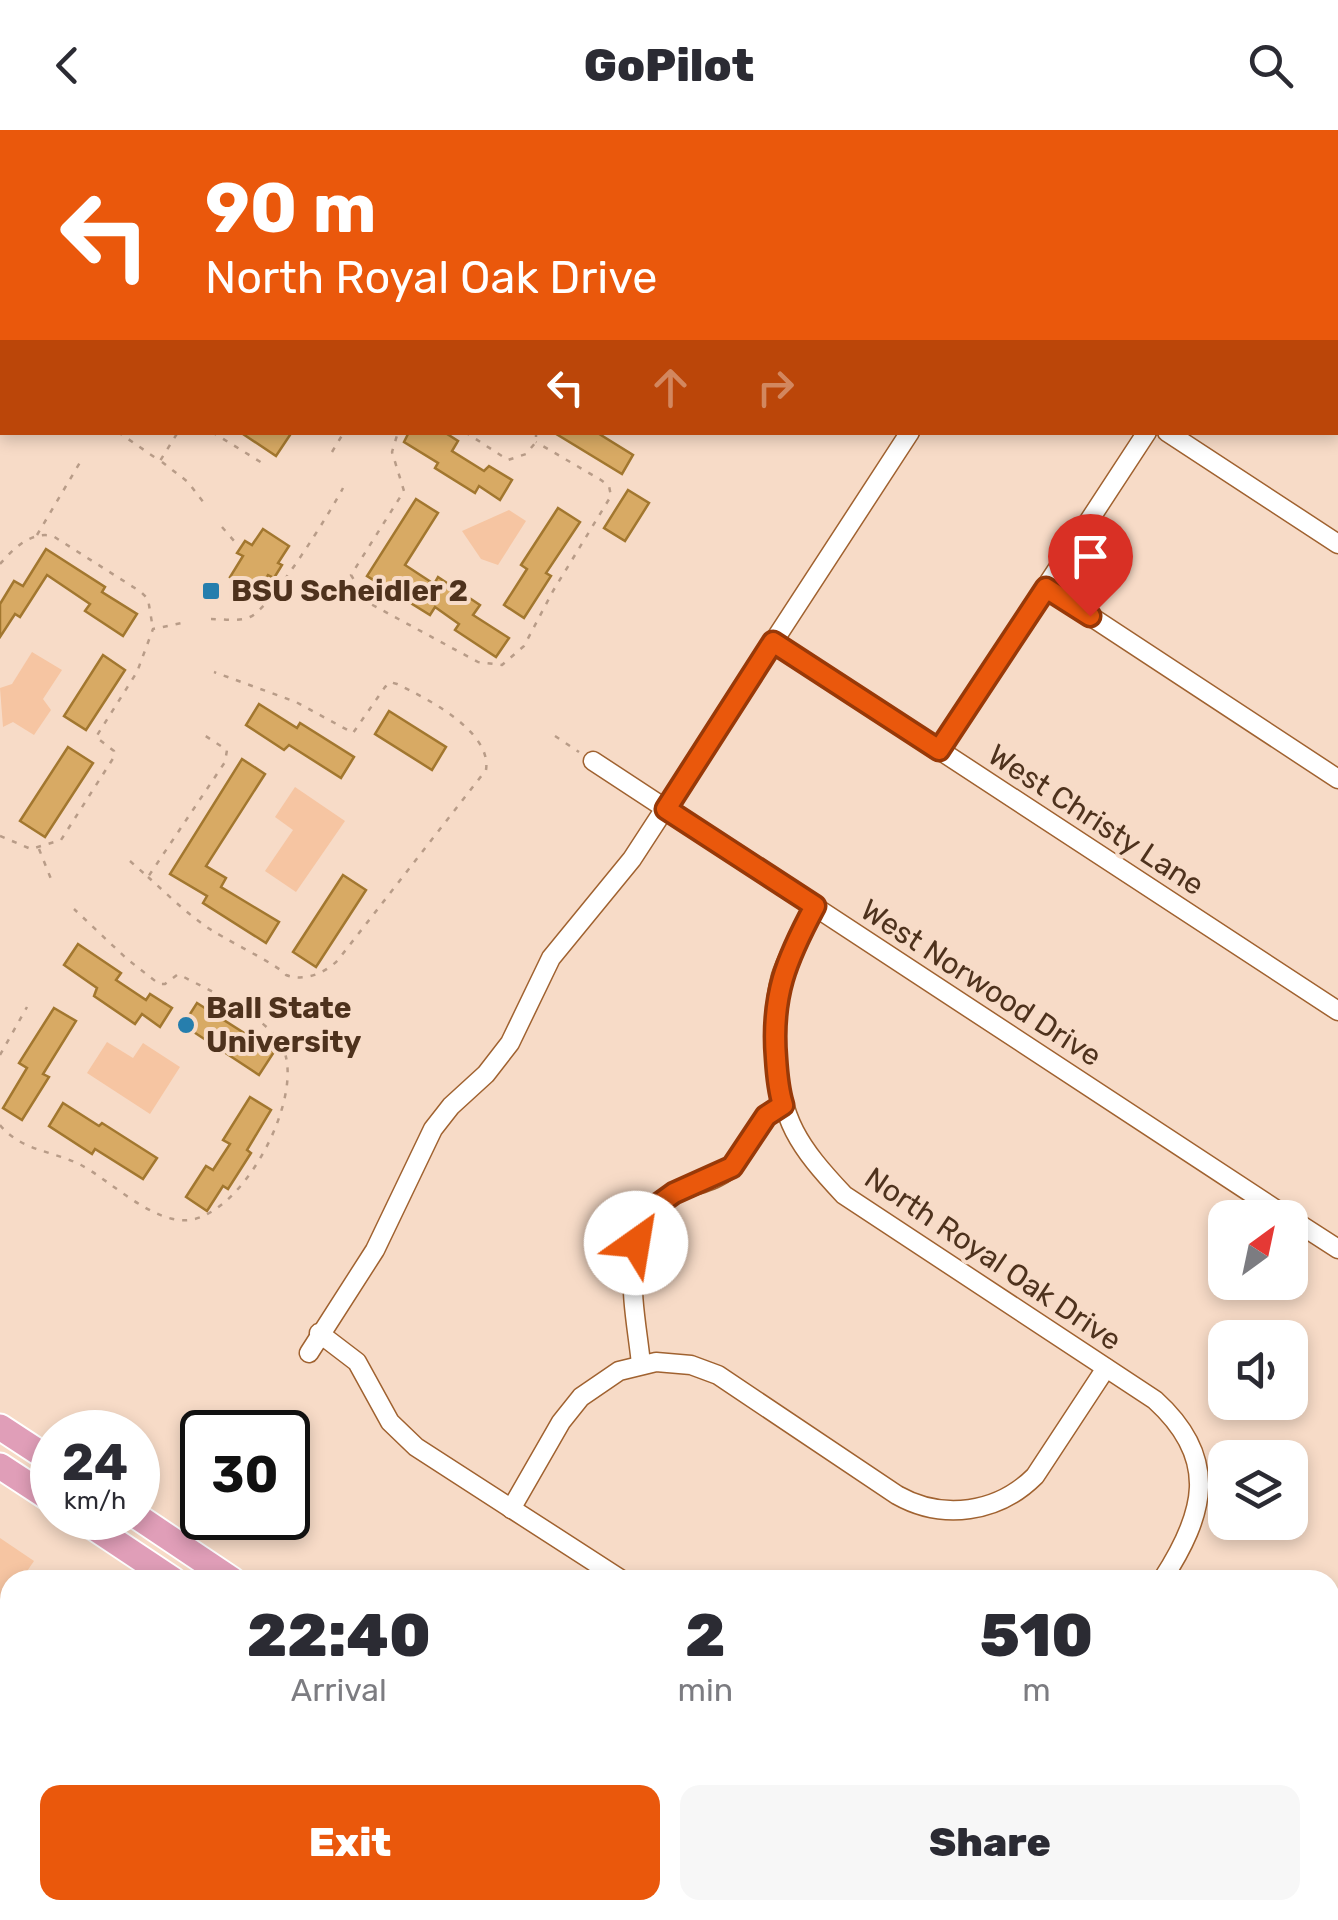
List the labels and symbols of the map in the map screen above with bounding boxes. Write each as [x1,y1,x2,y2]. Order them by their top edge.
pin [1048,514,1133,617]
place label: BSU Scheidler 2 [231,573,468,609]
marker: BSU Scheidler 2 [200,580,222,602]
street label: West Christy Lane [981,737,1211,903]
street label: West Norwood Drive [854,892,1108,1074]
place label: Ball State University [206,990,361,1060]
marker: Ball State University [175,1014,197,1036]
street label: North Royal Oak Drive [858,1160,1128,1358]
position arrow [584,1191,688,1295]
north arrow [1208,1200,1308,1300]
speed limit sign: 30 [180,1410,310,1540]

